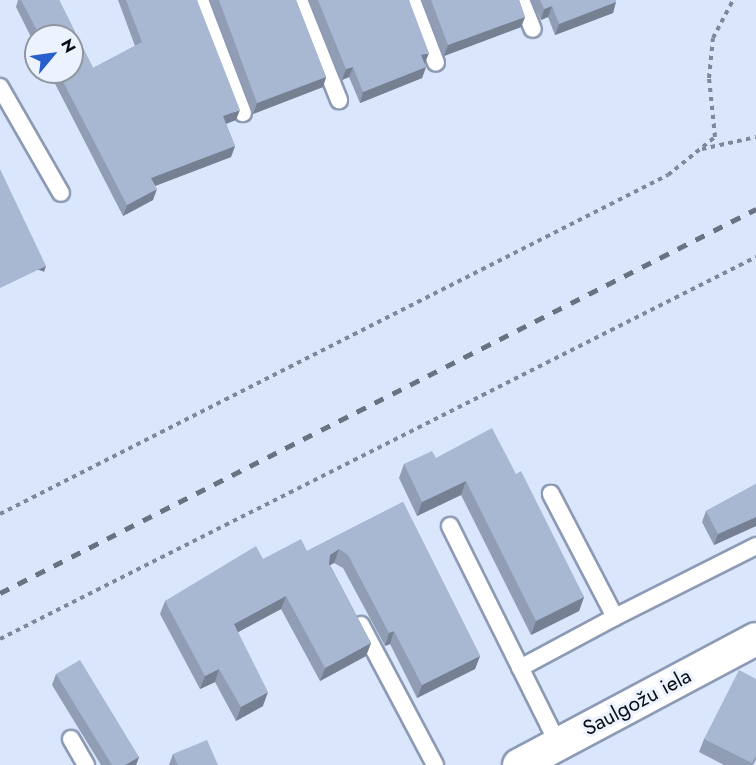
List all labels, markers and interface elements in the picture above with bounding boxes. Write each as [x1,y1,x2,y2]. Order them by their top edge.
north arrow [24,24,84,84]
text: N [55,35,82,57]
street label: Saulgožu iela [579,663,695,741]

